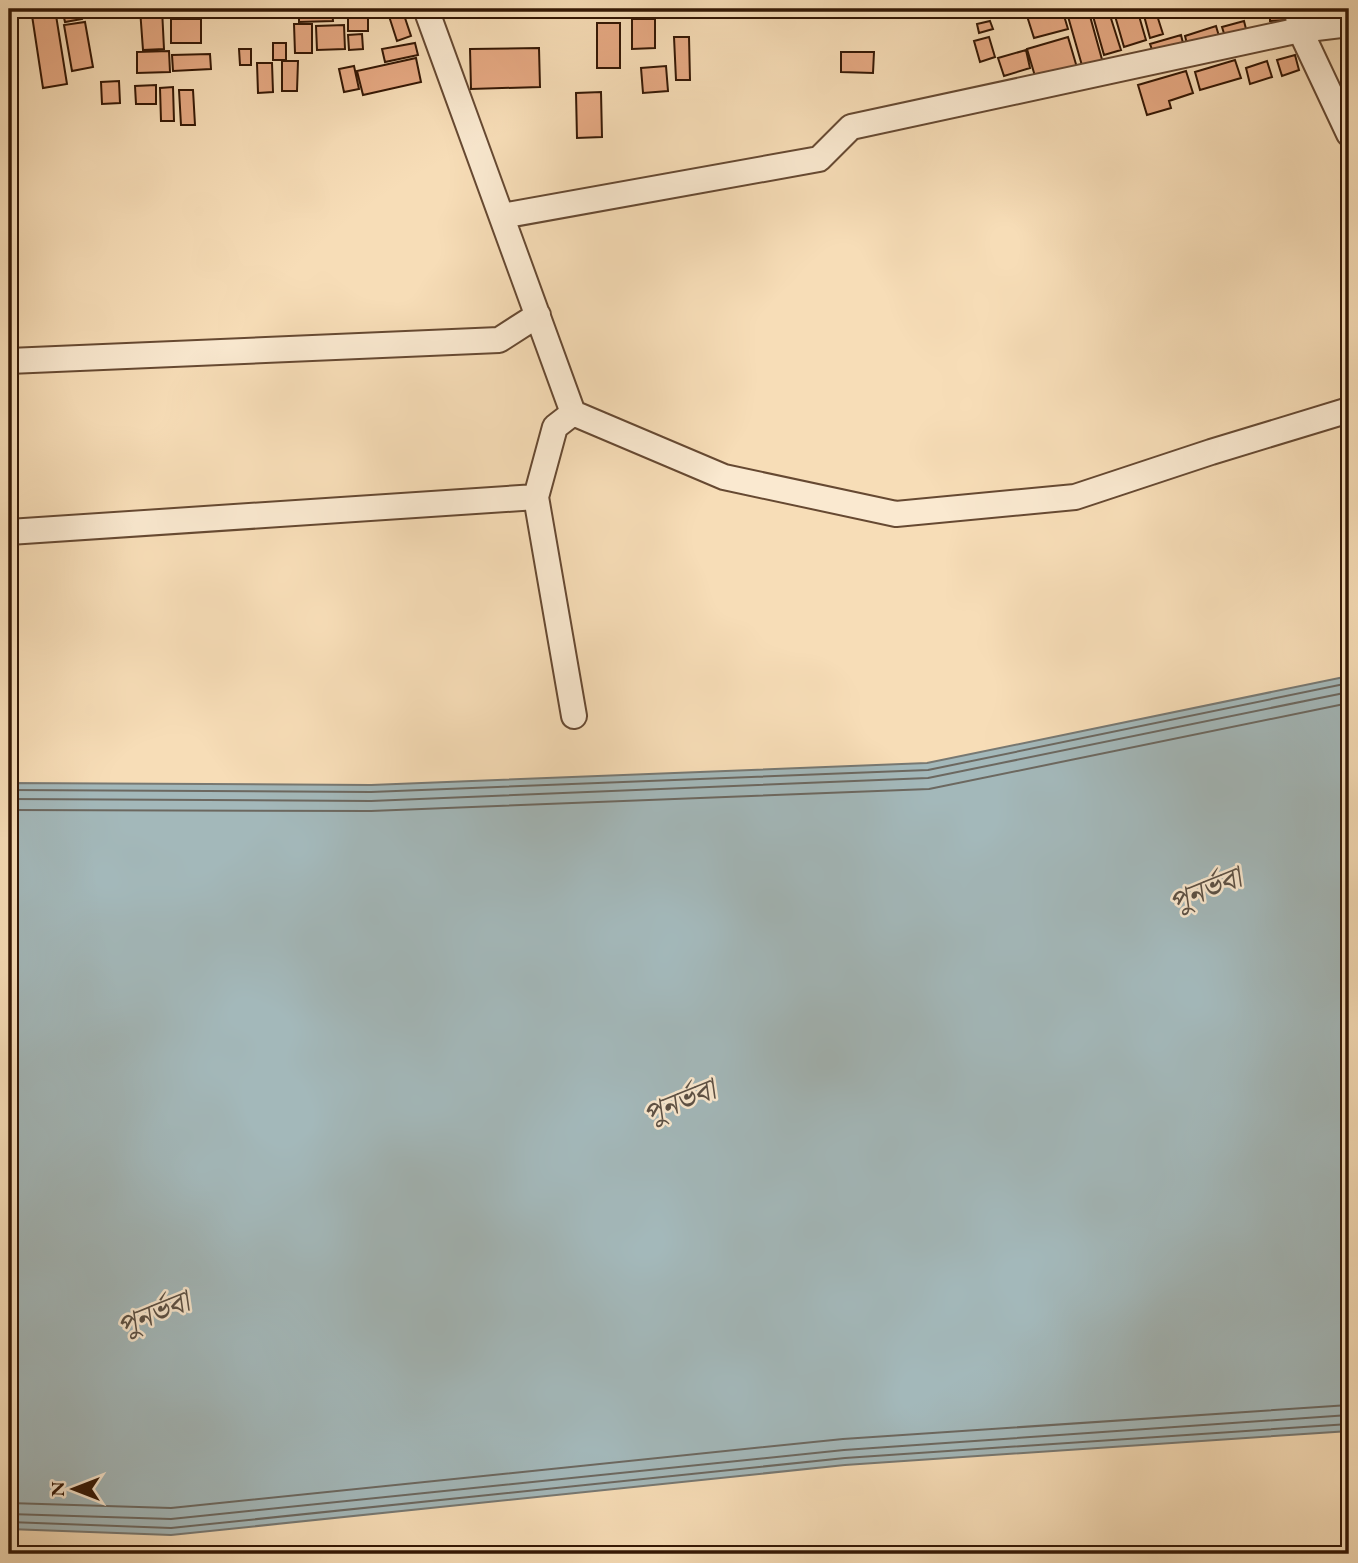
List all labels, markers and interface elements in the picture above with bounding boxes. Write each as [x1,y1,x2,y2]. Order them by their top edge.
water label: পুনর্ভবা [1163,856,1251,922]
water label: পুনর্ভবা [637,1068,725,1134]
water label: পুনর্ভবা [111,1280,199,1346]
north arrow [38,1454,108,1524]
text: N [45,1481,70,1497]

